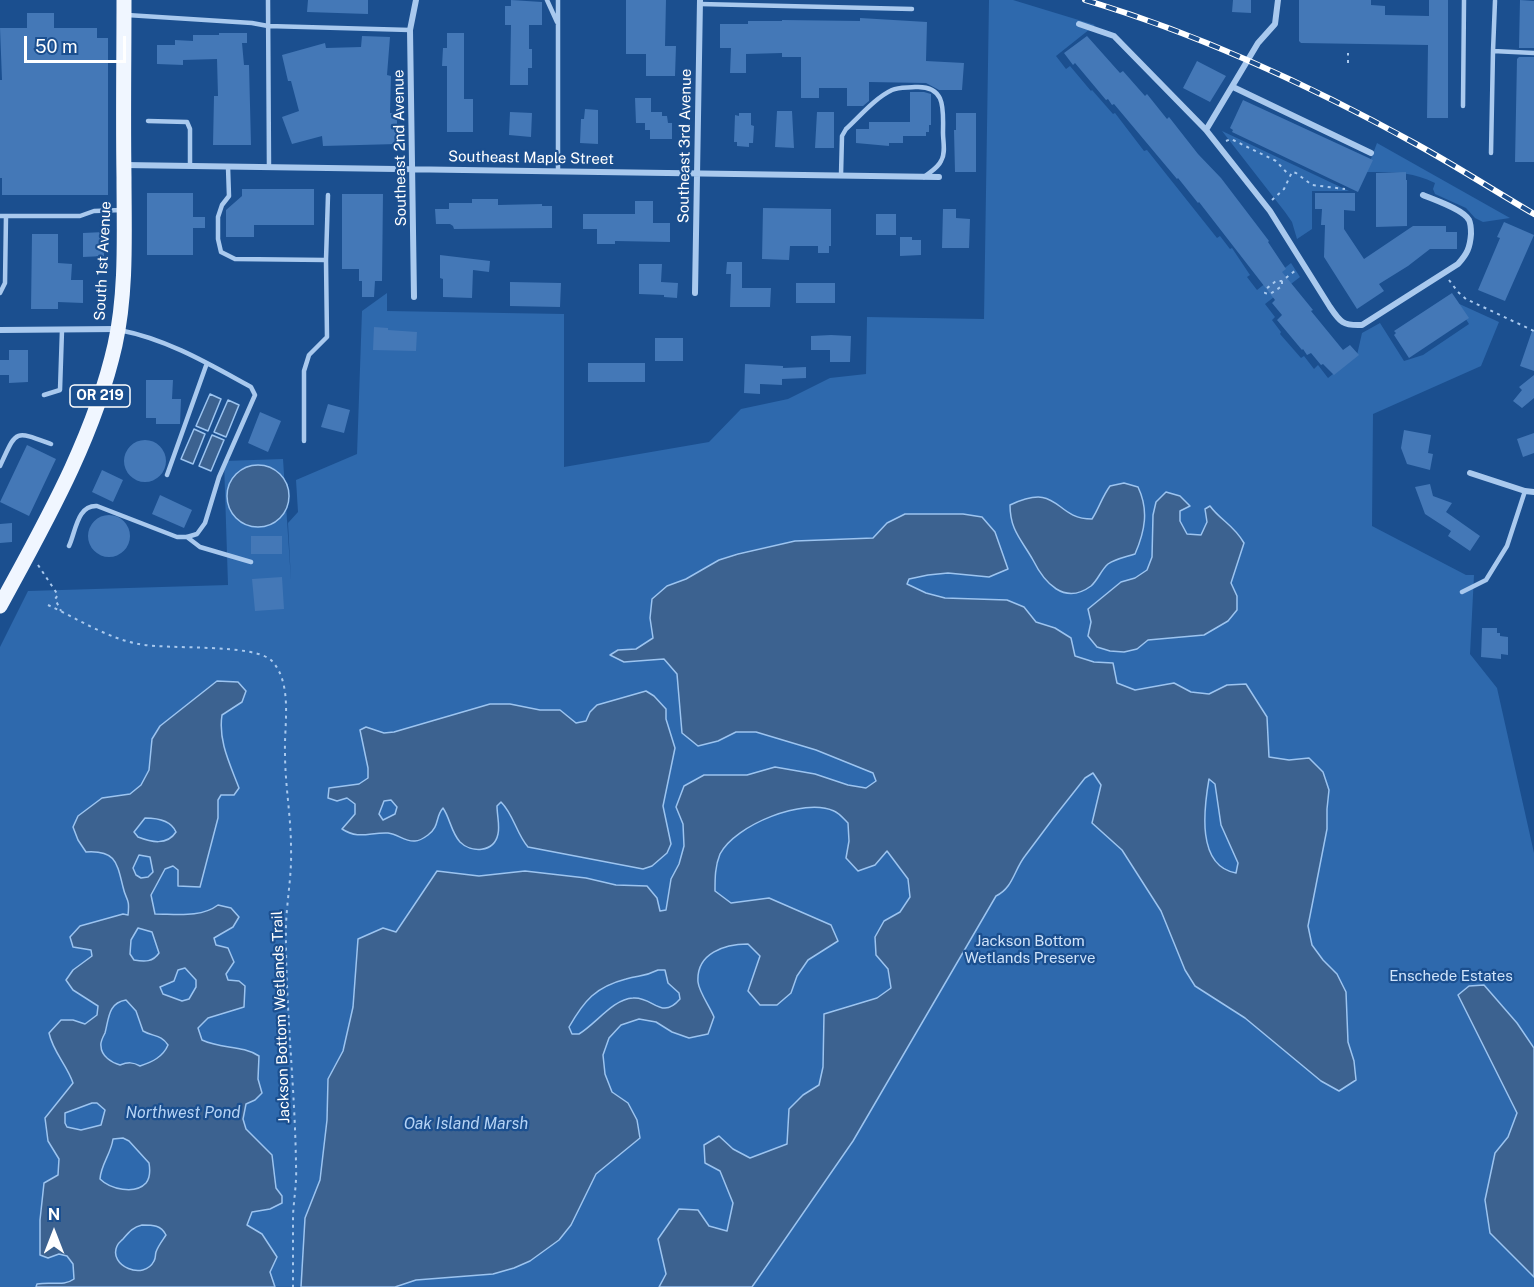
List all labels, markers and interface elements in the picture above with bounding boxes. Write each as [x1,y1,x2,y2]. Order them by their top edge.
scale bar [27,24,129,62]
text: 50 m [35,36,78,57]
street label: Southeast 2nd Avenue [390,69,410,227]
street label: Southeast 3rd Avenue [675,69,695,223]
street label: Southeast Maple Street [448,148,614,168]
street label: South 1st Avenue [91,201,115,321]
road number: OR 219 [70,385,130,407]
street label: Jackson Bottom Wetlands Trail [268,910,294,1124]
park label: Jackson Bottom Wetlands Preserve [964,932,1096,967]
park label: Enschede Estates [1389,967,1513,985]
water label: Northwest Pond [125,1103,241,1123]
water label: Oak Island Marsh [404,1114,528,1134]
north arrow [24,1203,84,1263]
text: N [48,1205,60,1224]

